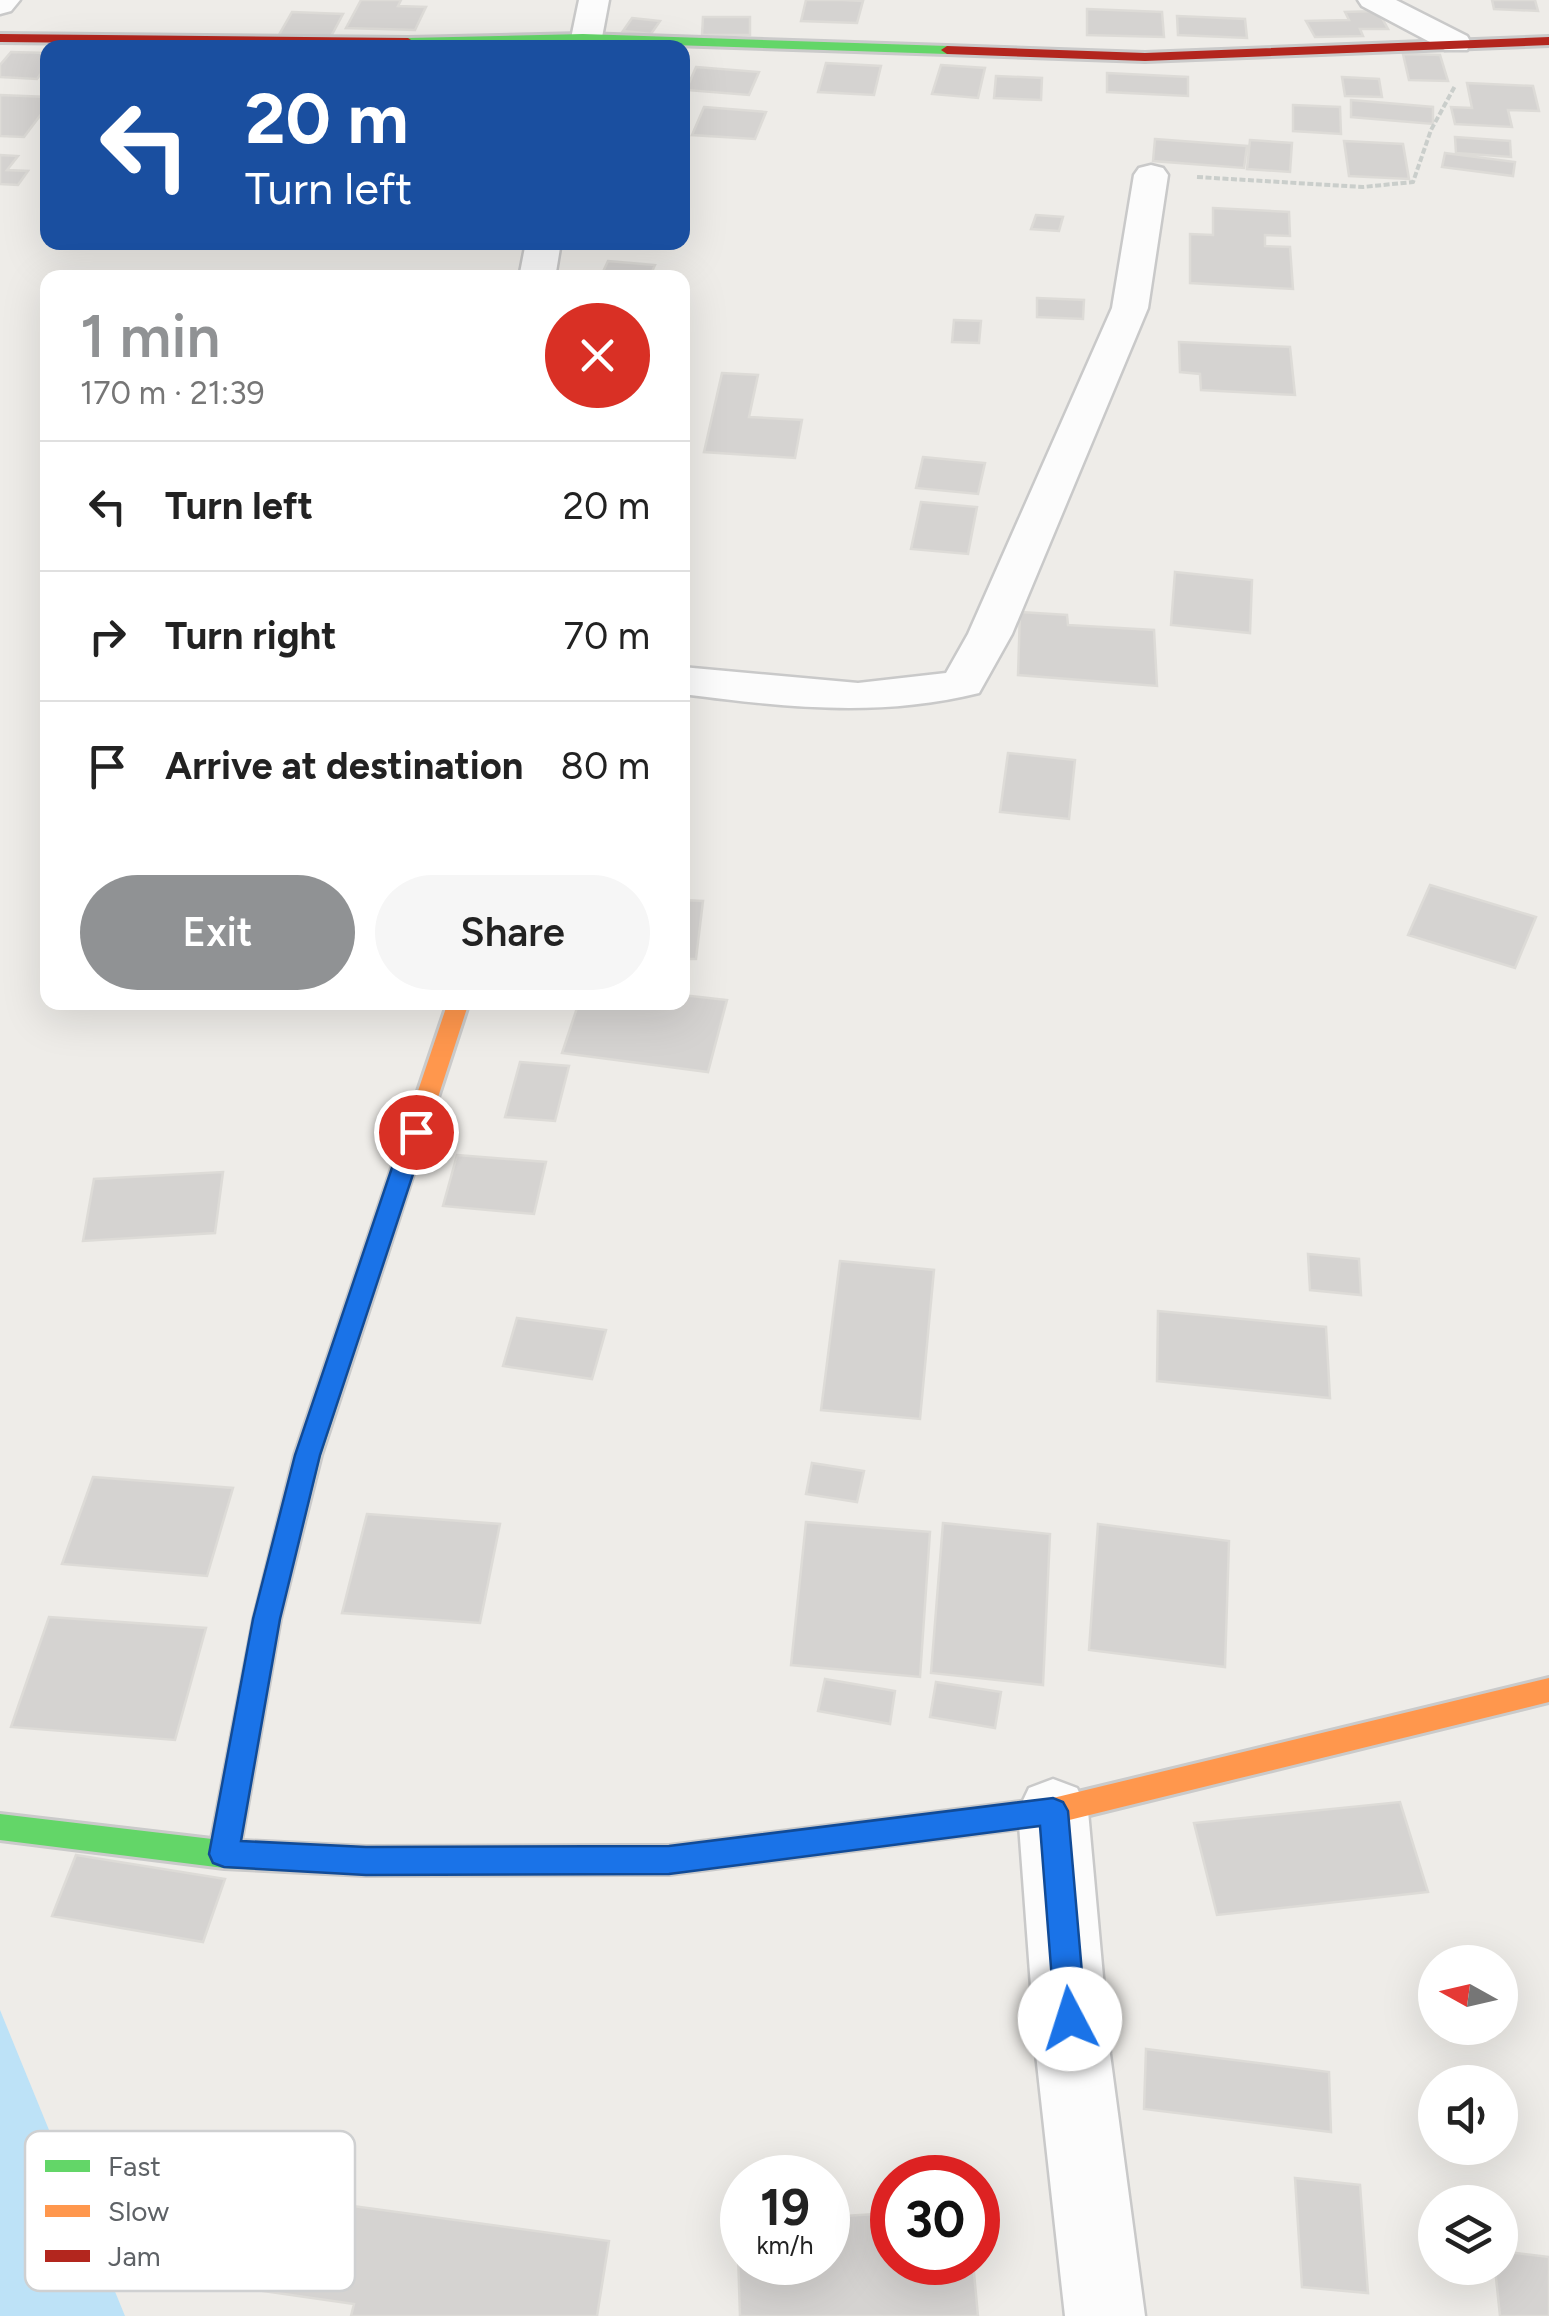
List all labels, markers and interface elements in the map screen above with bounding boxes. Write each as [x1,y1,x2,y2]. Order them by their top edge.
text: 20 m [245,76,409,161]
icon: left [80,80,210,210]
text: Turn left [245,161,412,215]
text: 1 min [80,300,220,372]
button: close [545,303,650,408]
text: 170 m · 21:39 [80,374,265,412]
icon: left [80,479,135,534]
text: Turn left [165,483,313,529]
text: 20 m [563,483,650,529]
icon: right [80,609,135,664]
text: Turn right [165,613,337,659]
text: 70 m [564,613,650,659]
icon: arrive [80,739,135,794]
text: Arrive at destination [165,743,523,789]
text: 80 m [561,743,650,789]
button: Exit [80,875,355,990]
button: Share [375,875,650,990]
pin [374,1090,459,1175]
icon: arrive [389,1105,444,1160]
north arrow [1418,1945,1518,2045]
map controls [1418,1945,1518,2285]
position arrow [1018,1967,1122,2071]
button: sound [1418,2065,1518,2165]
legend [25,2131,355,2291]
text: Fast [108,2149,161,2183]
speed limit sign: 30 [870,2155,1000,2285]
text: 19 [760,2177,810,2238]
button: layers [1418,2185,1518,2285]
text: Slow [108,2194,169,2228]
text: km/h [756,2230,814,2260]
text: Jam [108,2239,161,2273]

